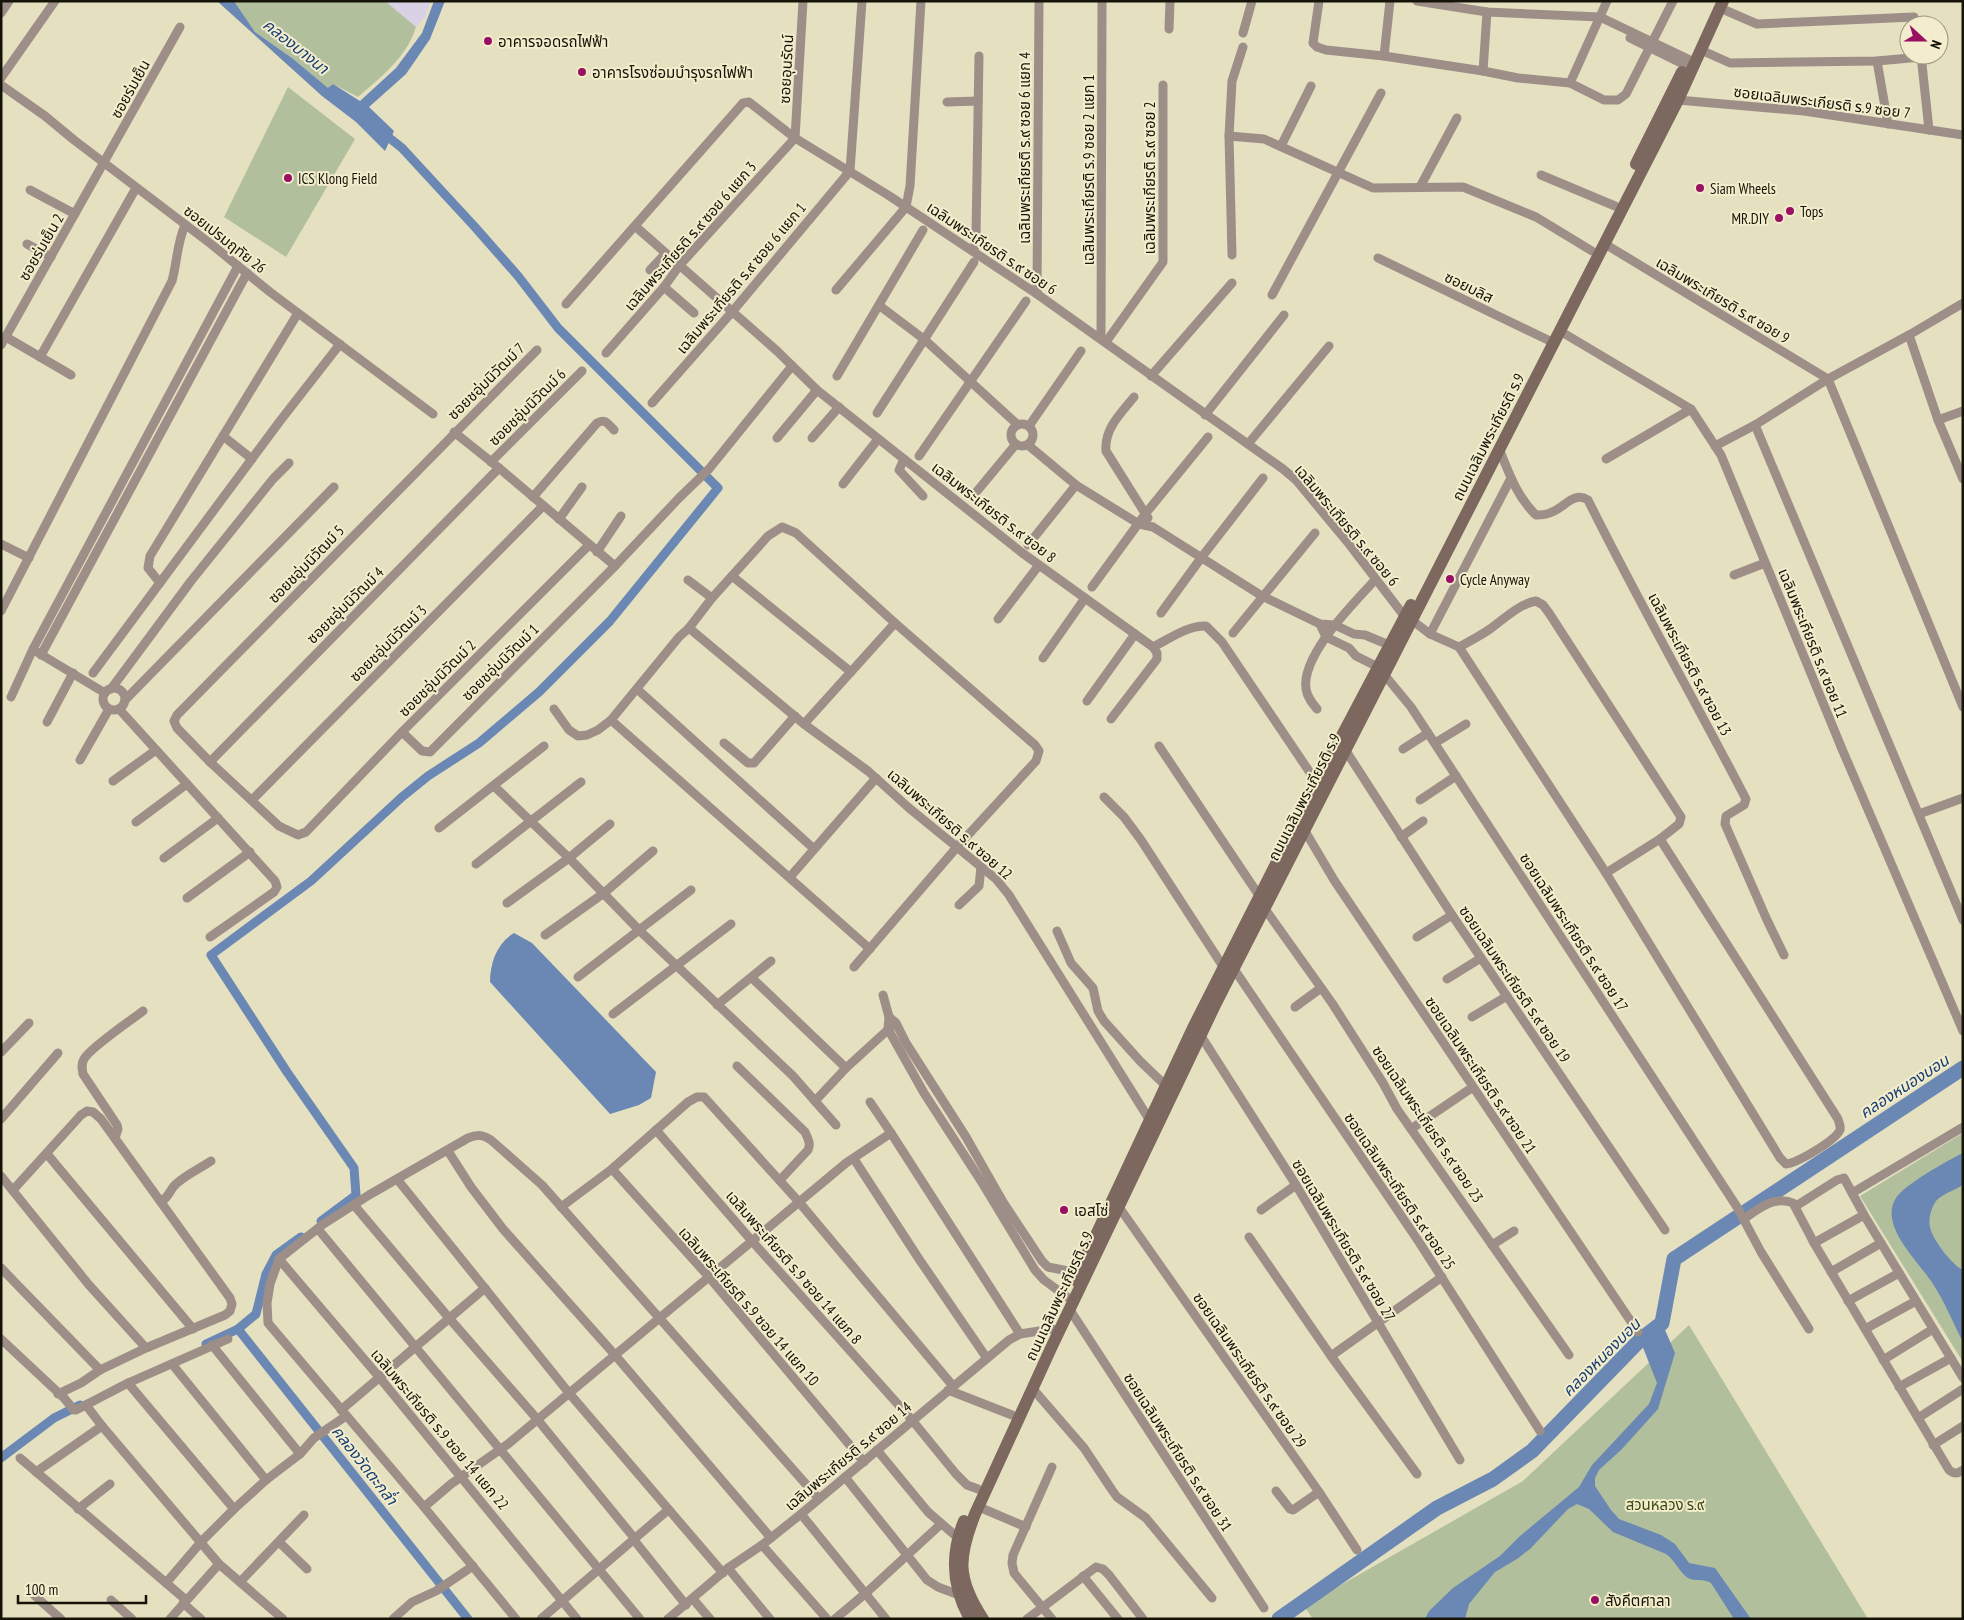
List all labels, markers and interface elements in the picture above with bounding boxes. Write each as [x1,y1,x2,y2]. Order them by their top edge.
water label: คลองบางนา [259,14,334,79]
north arrow [1899,15,1949,65]
place label: อาคารจอดรถไฟฟ้า [498,32,608,51]
street label: ซอยอุนรัดน์ [775,34,797,104]
marker: อาคารจอดรถไฟฟ้า [482,35,494,47]
text: N [1926,38,1946,51]
street label: เฉลิมพระเกียรติ ร.๙ ซอย 6 แยก 4 [1015,52,1034,244]
street label: ซอยร่มเย็น [106,56,154,122]
place label: อาคารโรงซ่อมบำรุงรถไฟฟ้า [592,63,753,82]
marker: อาคารโรงซ่อมบำรุงรถไฟฟ้า [576,66,588,78]
street label: เฉลิมพระเกียรติ ร.9 ซอย 2 แยก 1 [1079,74,1098,266]
street label: ซอยเฉลิมพระเกียรติ ร.9 ซอย 7 [1733,82,1911,122]
street label: เฉลิมพระเกียรติ ร.๙ ซอย 2 [1140,102,1159,254]
street label: เฉลิมพระเกียรติ ร.๙ ซอย 6 แยก 3 [620,157,760,315]
place label: ICS Klong Field [298,169,377,188]
marker: ICS Klong Field [282,172,294,184]
place label: Siam Wheels [1710,179,1776,198]
marker: Siam Wheels [1694,182,1706,194]
street label: เฉลิมพระเกียรติ ร.๙ ซอย 6 [923,197,1061,299]
street label: เฉลิมพระเกียรติ ร.๙ ซอย 6 แยก 1 [672,198,810,358]
street label: ซอยเปรมฤทัย 26 [180,201,270,277]
place label: Tops [1800,202,1823,221]
marker: Tops [1784,205,1796,217]
place label: MR.DIY [1731,209,1769,228]
street label: ซอยร่มเย็น 2 [14,210,68,284]
marker: MR.DIY [1773,212,1785,224]
street label: เฉลิมพระเกียรติ ร.๙ ซอย 9 [1653,253,1793,347]
street label: ซอยบลิส [1441,267,1497,307]
street label: ซอยชอุ่มนิวัฒม์ 7 [444,339,528,423]
street label: ซอยชอุ่มนิวัฒม์ 6 [485,364,570,449]
street label: ถนนเฉลิมพระเกียรติ ร.9 [1448,370,1528,504]
street label: เฉลิมพระเกียรติ ร.๙ ซอย 8 [928,457,1060,567]
street label: เฉลิมพระเกียรติ ร.๙ ซอย 6 [1291,460,1404,590]
street label: ซอยชอุ่มนิวัฒม์ 5 [264,521,348,607]
street label: ซอยชอุ่มนิวัฒม์ 4 [303,562,388,647]
street label: เฉลิมพระเกียรติ ร.๙ ซอย 11 [1774,565,1852,721]
place label: Cycle Anyway [1460,570,1530,589]
marker: Cycle Anyway [1444,573,1456,585]
street label: เฉลิมพระเกียรติ ร.๙ ซอย 13 [1644,589,1736,739]
street label: ซอยชอุ่มนิวัฒม์ 3 [346,601,430,685]
street label: ซอยชอุ่มนิวัฒม์ 1 [458,620,542,704]
street label: ซอยชอุ่มนิวัฒม์ 2 [395,636,479,720]
street label: ถนนเฉลิมพระเกียรติ ร.9 [1264,730,1344,864]
street label: เฉลิมพระเกียรติ ร.๙ ซอย 12 [884,764,1016,884]
street label: ซอยเฉลิมพระเกียรติ ร.๙ ซอย 17 [1516,849,1632,1015]
street label: ซอยเฉลิมพระเกียรติ ร.๙ ซอย 19 [1455,902,1575,1066]
street label: ซอยเฉลิมพระเกียรติ ร.๙ ซอย 21 [1421,993,1541,1157]
street label: ซอยเฉลิมพระเกียรติ ร.๙ ซอย 23 [1368,1042,1488,1206]
water label: คลองหนองบอน [1856,1049,1953,1122]
street label: ซอยเฉลิมพระเกียรติ ร.๙ ซอย 25 [1340,1109,1460,1273]
street label: ซอยเฉลิมพระเกียรติ ร.๙ ซอย 27 [1288,1156,1400,1324]
street label: เฉลิมพระเกียรติ ร.9 ซอย 14 แยก 8 [722,1186,866,1348]
place label: เอสโซ่ [1074,1201,1108,1220]
marker: เอสโซ่ [1058,1204,1070,1216]
street label: เฉลิมพระเกียรติ ร.9 ซอย 14 แยก 10 [675,1223,823,1390]
street label: ถนนเฉลิมพระเกียรติ ร.9 [1021,1228,1097,1364]
street label: ซอยเฉลิมพระเกียรติ ร.๙ ซอย 29 [1189,1289,1311,1451]
water label: คลองหนองบอน [1558,1313,1645,1400]
street label: เฉลิมพระเกียรติ ร.9 ซอย 14 แยก 22 [367,1345,513,1513]
street label: ซอยเฉลิมพระเกียรติ ร.๙ ซอย 31 [1120,1369,1236,1535]
street label: เฉลิมพระเกียรติ ร.๙ ซอย 14 [781,1397,915,1515]
water label: คลองวัดตะกล่ำ [328,1421,404,1510]
park label: สวนหลวง ร.๙ [1626,1495,1705,1514]
scale bar [18,1572,145,1604]
text: 100 m [25,1580,58,1599]
place label: สังคีตศาลา [1605,1591,1671,1610]
marker: สังคีตศาลา [1589,1594,1601,1606]

